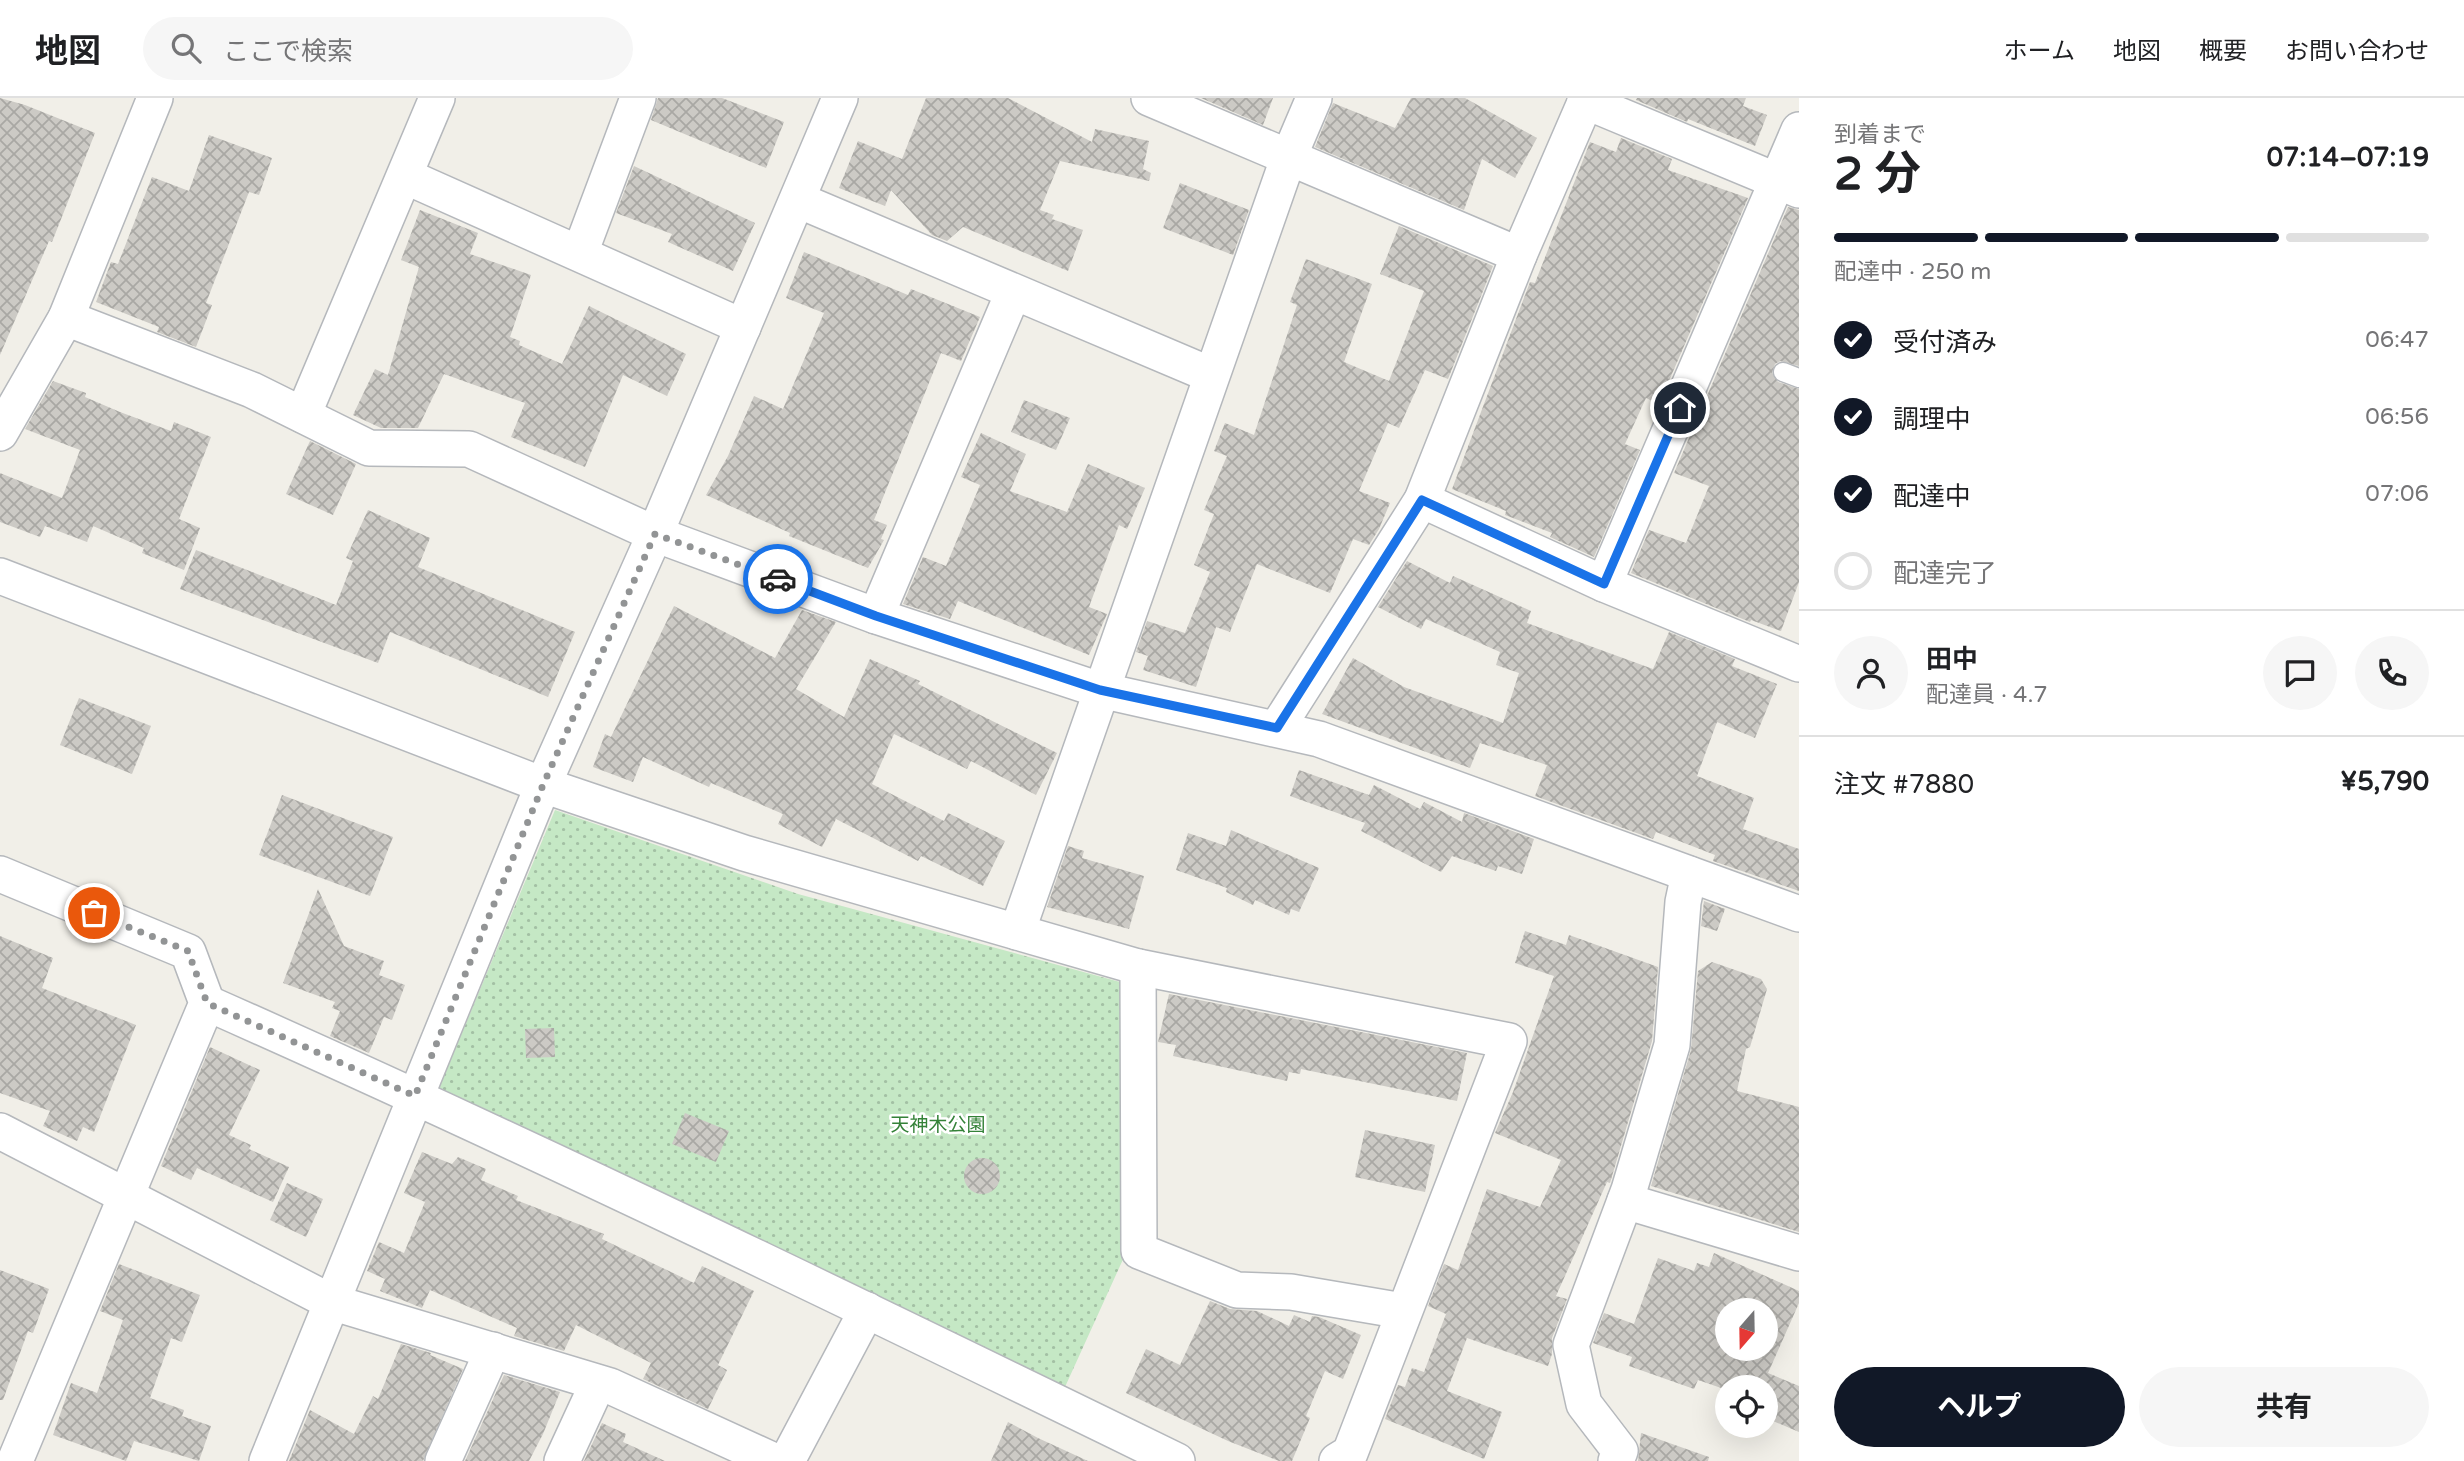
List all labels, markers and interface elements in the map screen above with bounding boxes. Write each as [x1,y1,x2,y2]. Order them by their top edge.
search box [143,17,633,80]
icon: search [167,29,205,67]
text: 地図 [35,32,101,71]
text: ここで検索 [223,36,353,67]
text: ホーム [2004,37,2075,66]
text: 地図 [2113,37,2161,66]
text: 概要 [2199,37,2247,66]
text: お問い合わせ [2285,37,2429,66]
text: 到着まで [1834,121,1926,149]
text: 07:14–07:19 [2267,142,2429,173]
text: 2 分 [1834,147,1921,202]
text: 配達中 · 250 m [1834,258,1991,286]
icon: check [1834,321,1872,359]
text: 06:47 [2365,326,2429,354]
text: 受付済み [1893,327,1997,358]
pin [1650,378,1710,438]
icon: home [1661,389,1699,427]
icon: check [1834,398,1872,436]
text: 06:56 [2365,403,2429,431]
text: 調理中 [1893,404,1971,435]
icon: check [1834,475,1872,513]
text: 07:06 [2365,480,2429,508]
text: 配達中 [1893,481,1971,512]
courier [743,544,813,614]
text: 配達完了 [1893,558,1997,589]
icon: car [759,560,797,598]
button: person [1834,636,1908,710]
button: chat [2263,636,2337,710]
button: phone [2355,636,2429,710]
text: 田中 [1926,644,1978,675]
text: 配達員 · 4.7 [1926,681,2048,709]
text: ¥5,790 [2340,766,2429,797]
text: 注文 #7880 [1834,769,1974,800]
pin [64,883,124,943]
icon: bag [75,894,113,932]
park label: 天神木公園 [890,1114,986,1136]
north arrow [1715,1298,1778,1362]
map controls [1715,1298,1778,1438]
button: ヘルプ [1834,1367,2125,1447]
button: 共有 [2139,1367,2429,1447]
button: locate [1715,1375,1778,1438]

